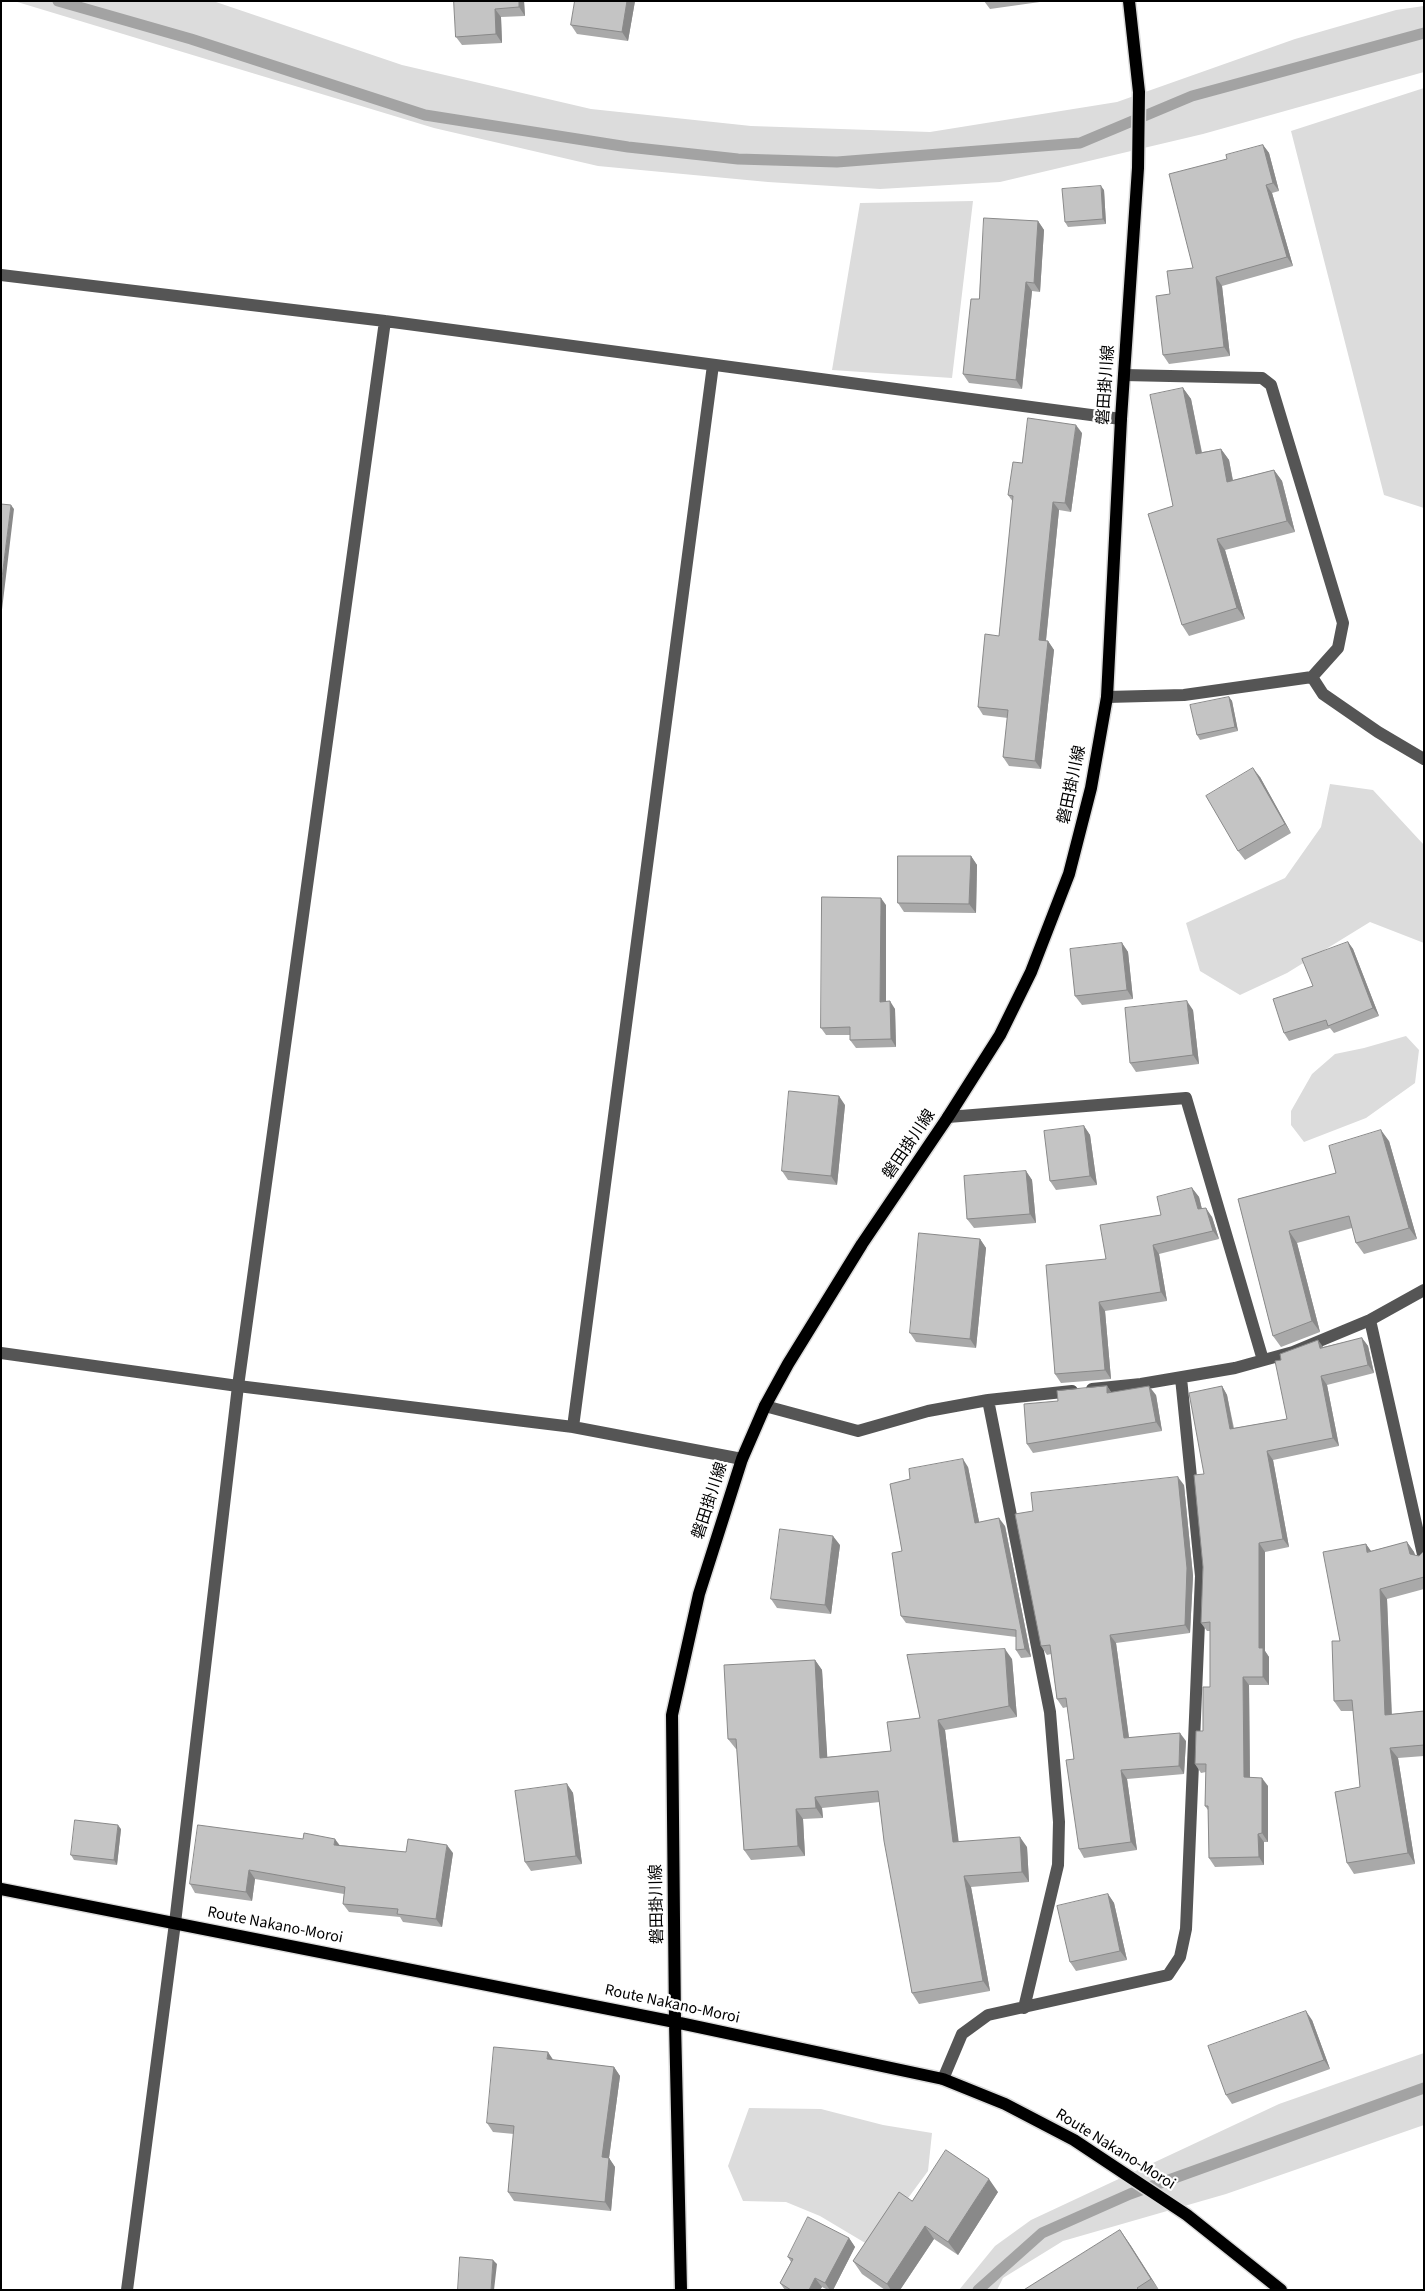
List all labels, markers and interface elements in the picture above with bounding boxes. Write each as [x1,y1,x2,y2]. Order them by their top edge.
street label: 磐田掛川線 [1095,344,1119,426]
street label: 磐田掛川線 [1055,744,1091,826]
street label: 磐田掛川線 [880,1106,940,1184]
street label: 磐田掛川線 [690,1460,732,1542]
street label: 磐田掛川線 [648,1864,668,1944]
street label: Route Nakano-Moroi [206,1903,344,1949]
street label: Route Nakano-Moroi [603,1981,741,2029]
street label: Route Nakano-Moroi [1052,2105,1178,2195]

